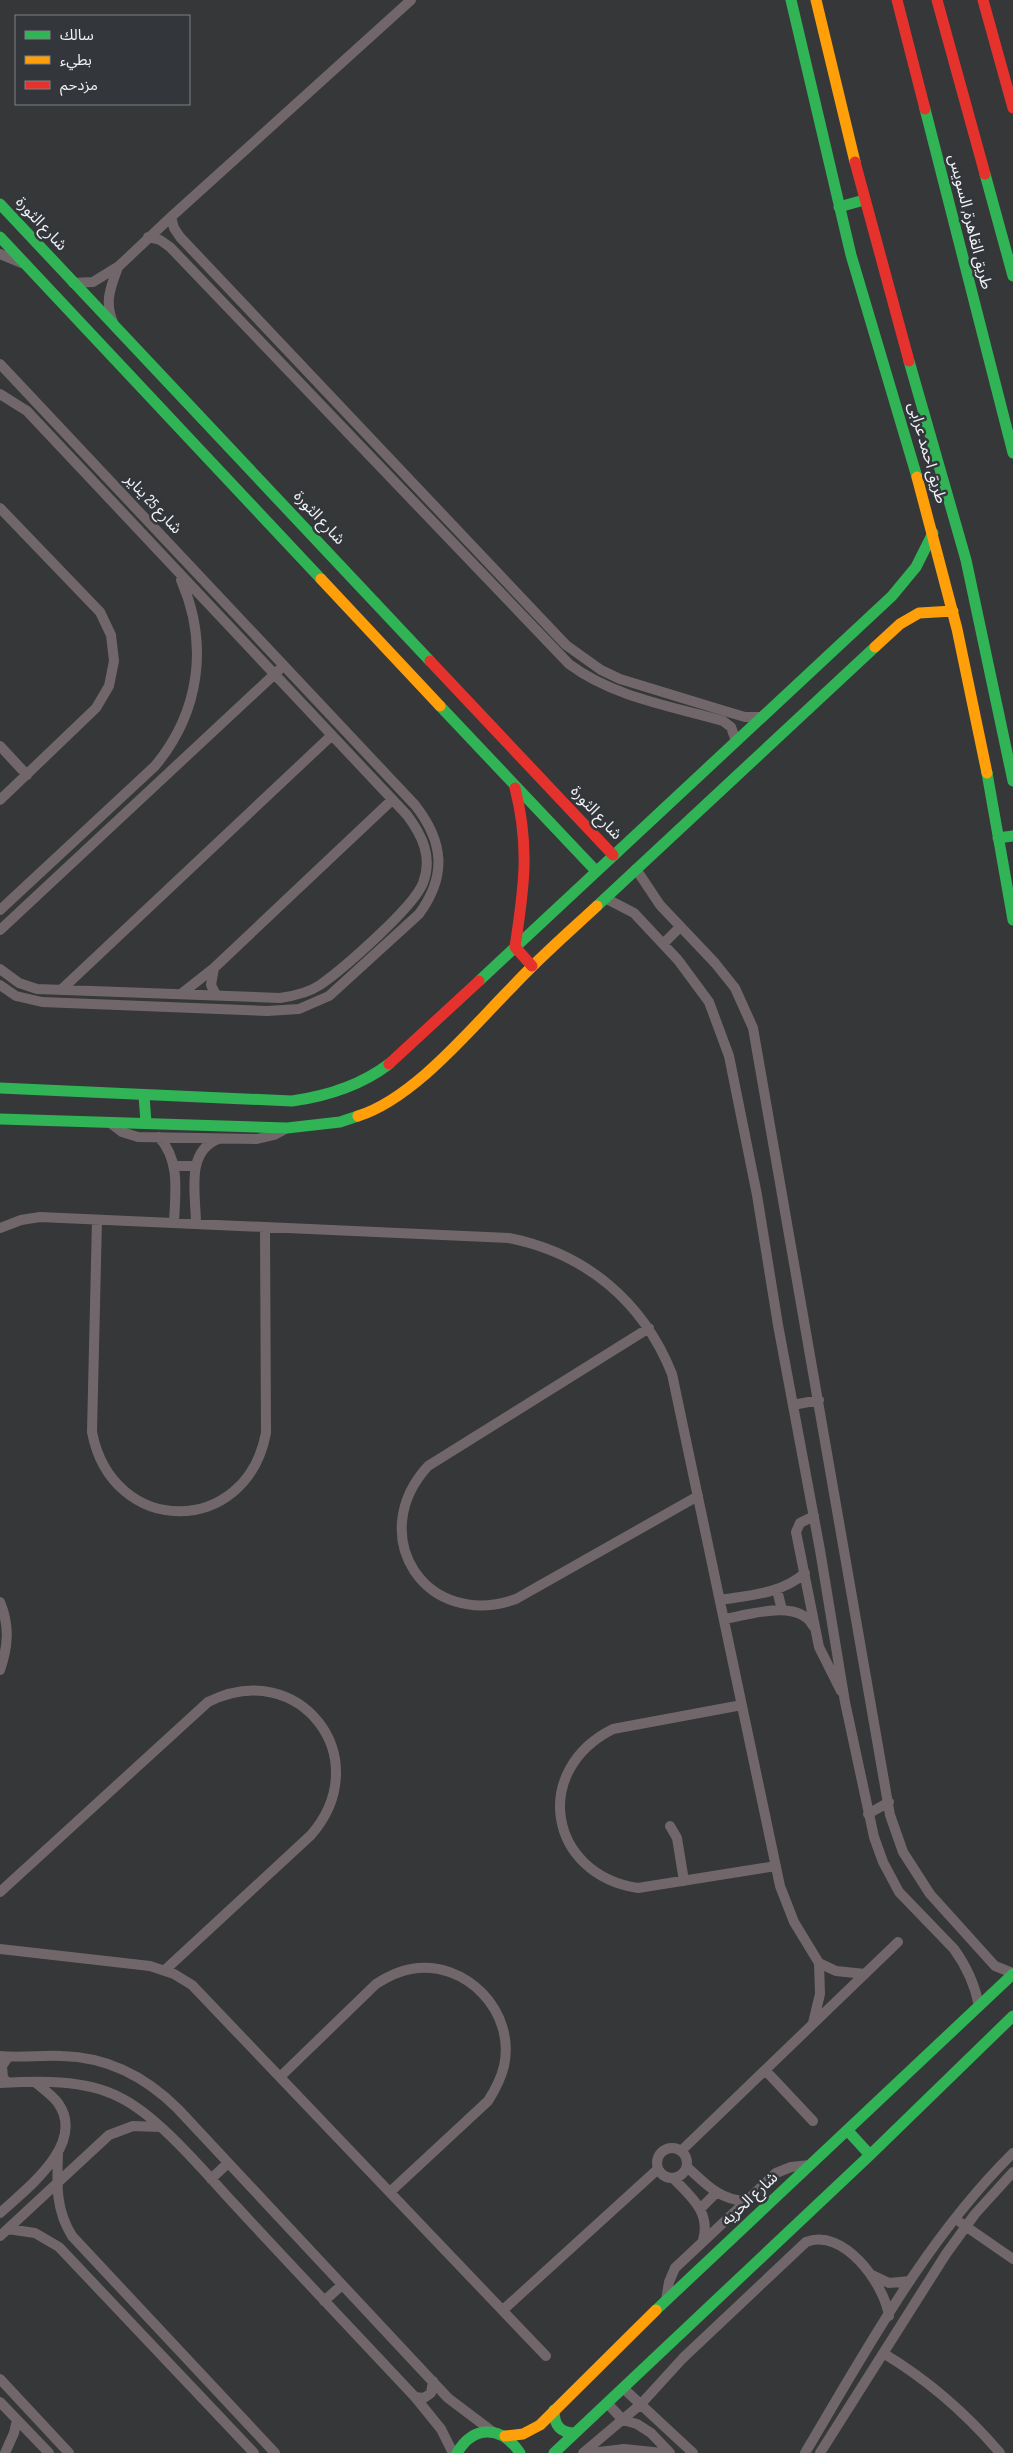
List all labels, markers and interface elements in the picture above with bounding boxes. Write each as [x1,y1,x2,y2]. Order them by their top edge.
legend [15,15,190,105]
text: سالك [60,26,94,45]
text: بطيء [60,51,92,71]
text: مزدحم [60,76,98,96]
street label: طريق القاهرة, السويس [944,152,996,292]
street label: شارع الثورة [10,193,71,256]
street label: طريق احمد عرابى [903,400,951,506]
street label: شارع 25 يناير [118,469,186,539]
street label: شارع الثورة [288,487,349,550]
street label: شارع الثورة [565,782,626,845]
street label: شارع الحريه [718,2168,784,2231]

